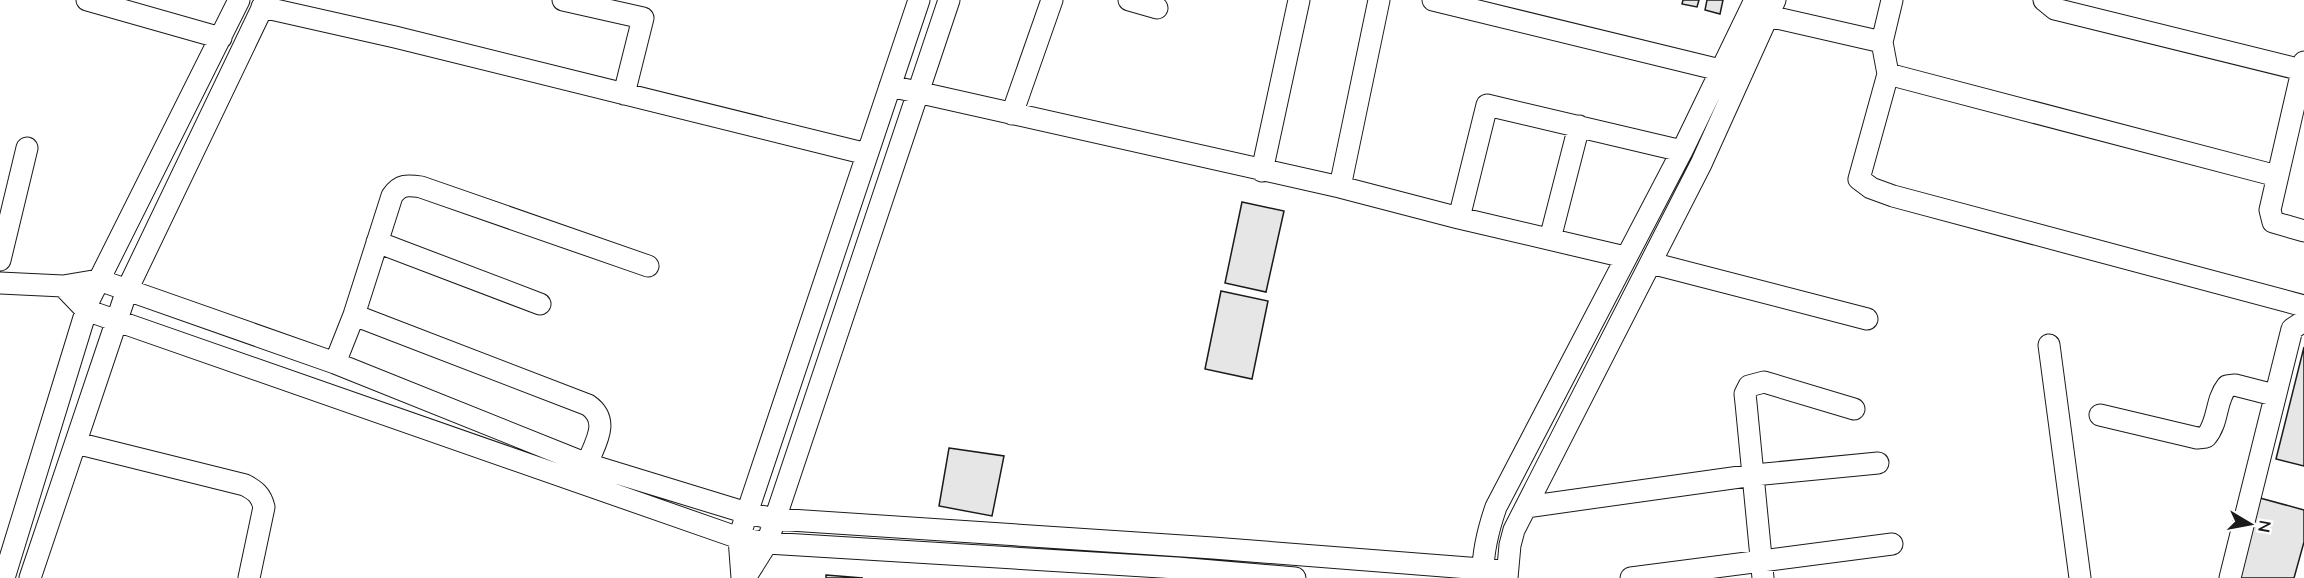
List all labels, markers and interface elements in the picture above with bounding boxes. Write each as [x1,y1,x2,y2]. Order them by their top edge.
north arrow [2220,494,2280,554]
text: N [2254,519,2276,534]

